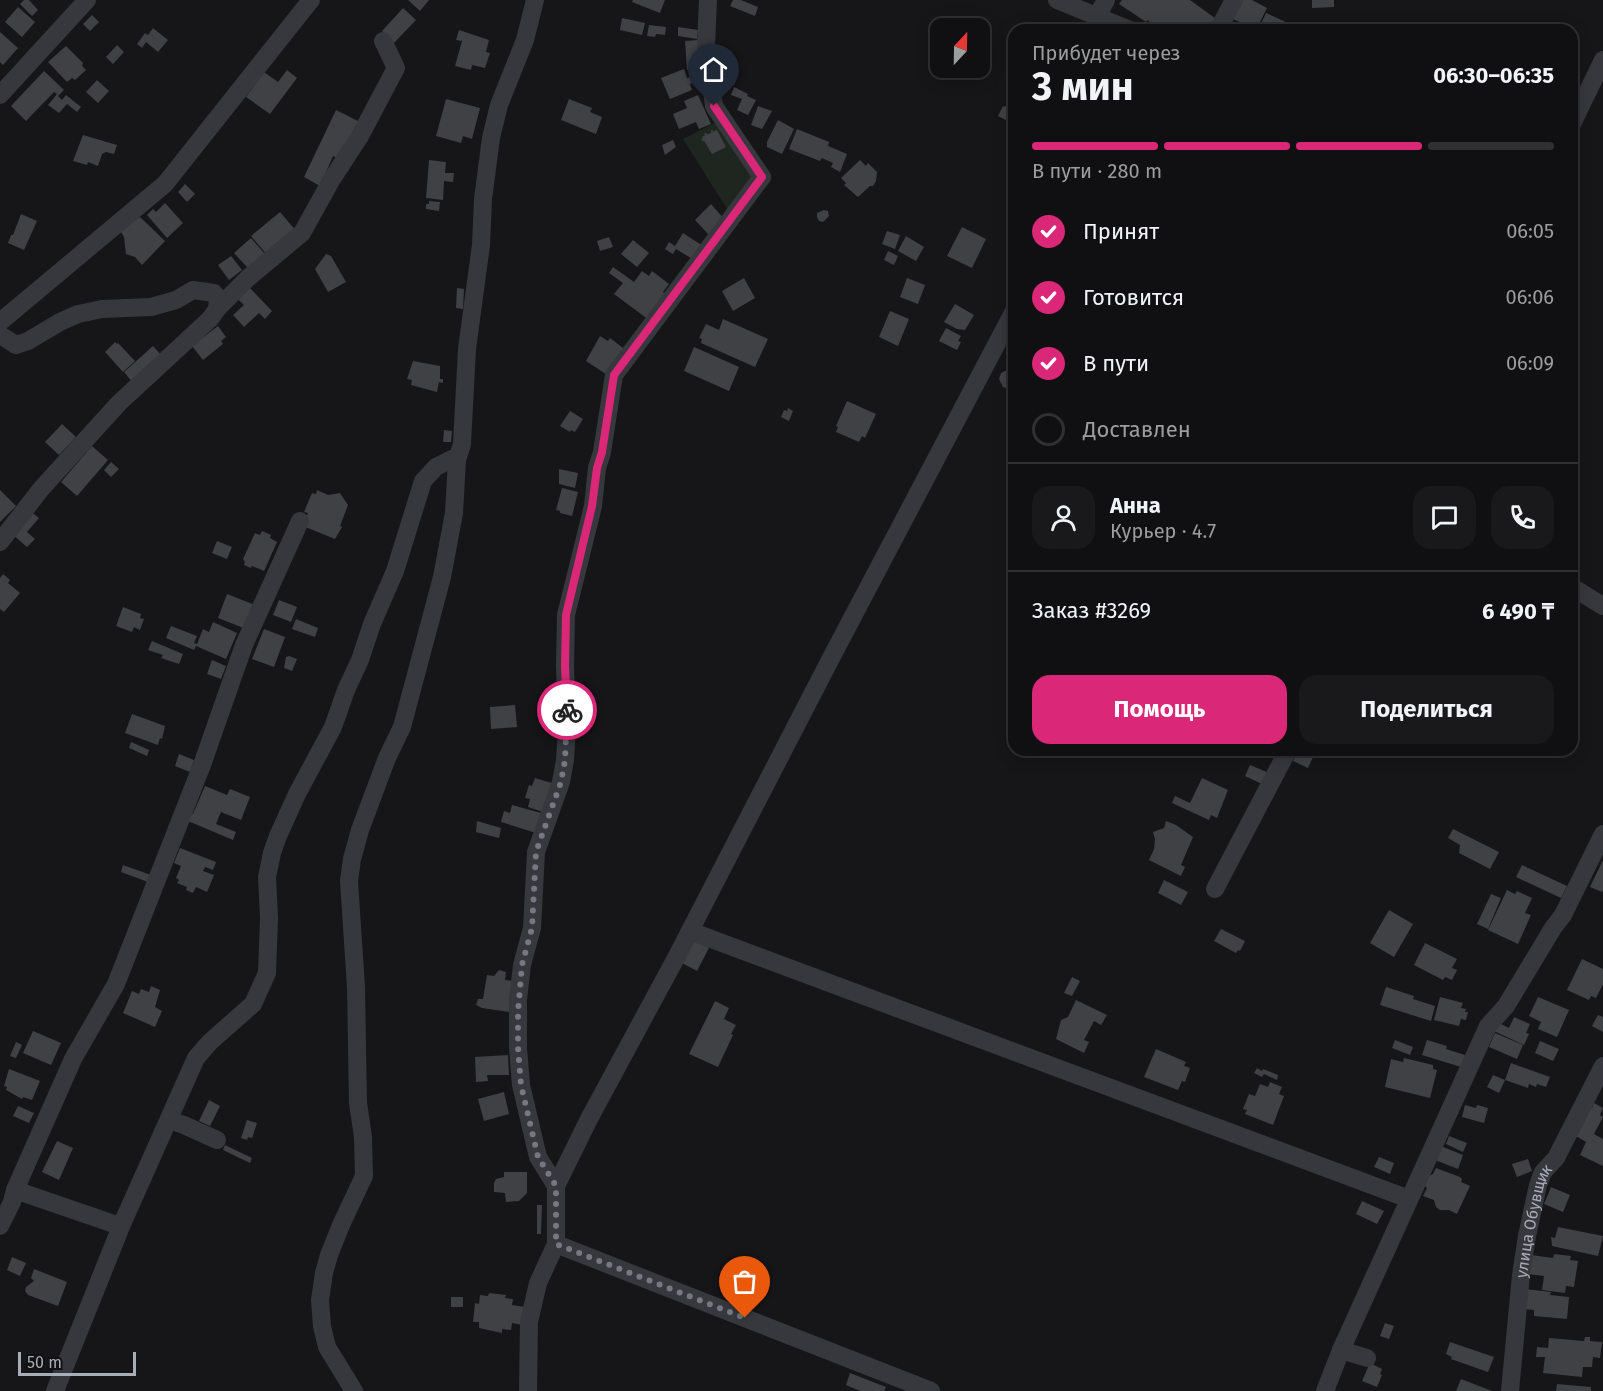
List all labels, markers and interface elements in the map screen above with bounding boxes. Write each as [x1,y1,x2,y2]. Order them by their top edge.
north arrow [930,18,990,78]
map controls [930,18,990,78]
text: Прибудет через [1032,41,1181,65]
pin [688,44,739,106]
icon: home [697,53,730,86]
text: 06:30–06:35 [1433,62,1554,89]
text: 3 мин [1032,64,1134,110]
text: В пути · 280 m [1032,159,1162,183]
icon: check [1032,215,1065,248]
text: Принят [1083,218,1159,245]
text: 06:05 [1506,219,1554,243]
icon: check [1032,281,1065,314]
text: Готовится [1083,284,1184,311]
text: 06:06 [1506,285,1554,309]
icon: check [1032,347,1065,380]
text: В пути [1083,350,1149,377]
text: 06:09 [1506,351,1554,375]
text: Доставлен [1083,416,1191,443]
button: person [1032,486,1095,549]
button: chat [1413,486,1476,549]
button: phone [1491,486,1554,549]
text: Анна [1110,492,1161,519]
text: Курьер · 4.7 [1110,519,1216,543]
text: Заказ #3269 [1032,597,1151,624]
text: 6 490 ₸ [1482,598,1554,625]
button: Помощь [1032,675,1287,744]
button: Поделиться [1299,675,1554,744]
courier [537,680,597,740]
icon: bike [551,694,584,727]
street label: улица Обувщик [1512,1159,1556,1279]
pin [719,1256,770,1318]
icon: bag [728,1265,761,1298]
scale bar [18,1349,136,1376]
text: 50 m [27,1353,62,1372]

